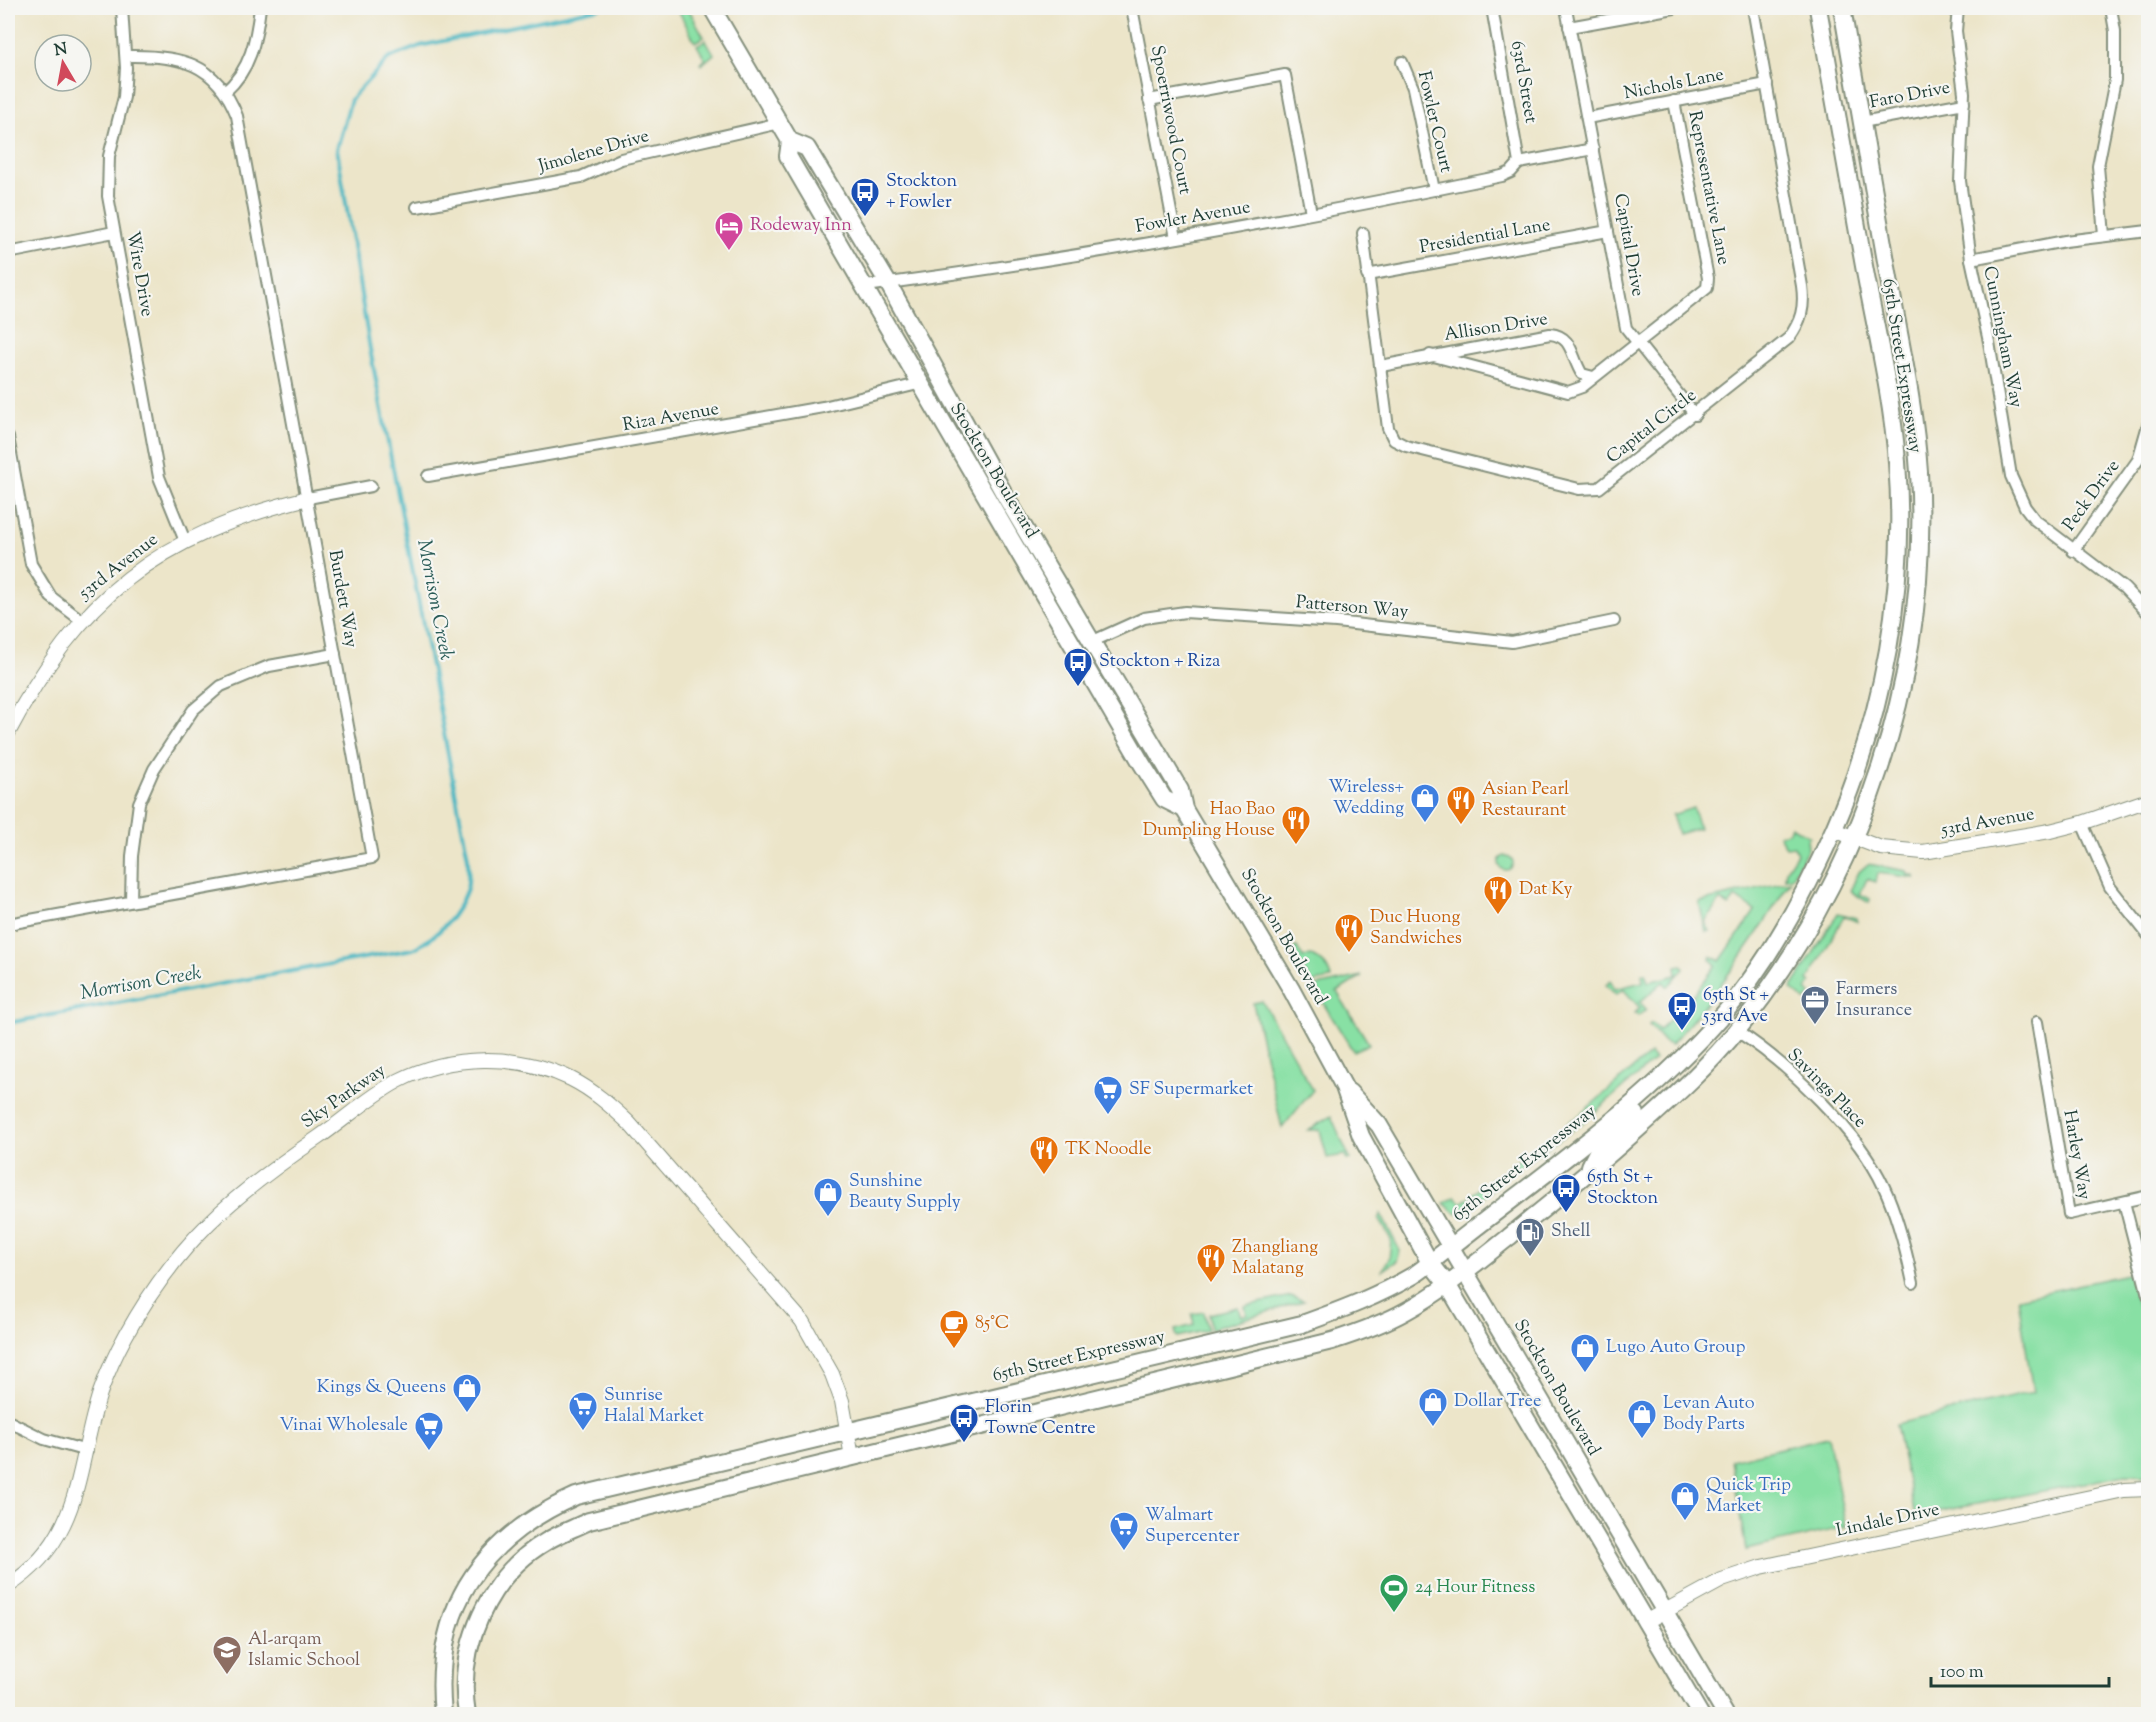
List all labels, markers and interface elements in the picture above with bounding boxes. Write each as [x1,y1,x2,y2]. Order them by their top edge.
north arrow [33,33,93,93]
text: N [53,38,69,63]
street label: 63rd Street [1503,39,1543,125]
street label: Spoerriwood Court [1143,43,1197,197]
street label: Nichols Lane [1622,63,1726,107]
street label: Fowler Court [1410,69,1458,175]
street label: Faro Drive [1868,75,1952,117]
street label: Representative Lane [1680,109,1736,267]
street label: Jimolene Drive [535,124,652,180]
place label: Stockton + Fowler [886,169,957,216]
bus stop icon: Stockton + Fowler [849,176,881,218]
street label: Capital Drive [1606,192,1650,298]
street label: Fowler Avenue [1133,195,1253,241]
hotel icon: Rodeway Inn [713,210,745,252]
place label: Rodeway Inn [750,213,852,239]
street label: Presidential Lane [1418,213,1552,261]
street label: Wire Drive [119,229,159,319]
street label: Cunningham Way [1976,264,2028,410]
street label: 65th Street Expressway [1874,277,1928,455]
street label: Allison Drive [1442,307,1550,349]
street label: Capital Circle [1601,384,1703,470]
street label: Riza Avenue [621,397,721,439]
street label: Stockton Boulevard [942,398,1044,544]
street label: Peck Drive [2057,455,2127,537]
street label: 53rd Avenue [73,528,164,607]
water label: Morrison Creek [408,537,460,663]
street label: Burdett Way [321,548,363,650]
street label: Patterson Way [1295,590,1409,626]
bus stop icon: Stockton + Riza [1062,646,1094,688]
place label: Stockton + Riza [1099,649,1220,675]
place label: Wireless+ Wedding [1328,775,1404,822]
place label: Asian Pearl Restaurant [1482,777,1569,824]
shop icon: Wireless+ Wedding [1409,782,1441,824]
restaurant icon: Asian Pearl Restaurant [1445,784,1477,826]
place label: Hao Bao Dumpling House [1143,797,1275,844]
street label: 53rd Avenue [1938,802,2037,844]
restaurant icon: Hao Bao Dumpling House [1280,804,1312,846]
street label: Stockton Boulevard [1233,864,1333,1010]
restaurant icon: Dat Ky [1482,874,1514,916]
place label: Dat Ky [1519,877,1572,903]
place label: Duc Huong Sandwiches [1370,905,1462,952]
restaurant icon: Duc Huong Sandwiches [1333,912,1365,954]
water label: Morrison Creek [78,959,204,1009]
place label: Farmers Insurance [1836,977,1912,1024]
place label: 65th St + 53rd Ave [1702,983,1769,1030]
office icon: Farmers Insurance [1799,984,1831,1026]
bus stop icon: 65th St + 53rd Ave [1666,990,1698,1032]
street label: Savings Place [1780,1043,1872,1135]
street label: Sky Parkway [297,1058,391,1136]
supermarket icon: SF Supermarket [1092,1074,1124,1116]
place label: SF Supermarket [1129,1077,1253,1103]
street label: 65th Street Expressway [1448,1099,1602,1229]
street label: Harley Way [2055,1108,2097,1202]
restaurant icon: TK Noodle [1028,1134,1060,1176]
place label: TK Noodle [1065,1137,1152,1163]
place label: 65th St + Stockton [1587,1165,1658,1212]
place label: Sunshine Beauty Supply [849,1169,961,1216]
bus stop icon: 65th St + Stockton [1550,1172,1582,1214]
shop icon: Sunshine Beauty Supply [812,1176,844,1218]
fuel station icon: Shell [1514,1216,1546,1258]
place label: Shell [1551,1219,1590,1245]
place label: Zhangliang Malatang [1232,1235,1318,1282]
restaurant icon: Zhangliang Malatang [1195,1242,1227,1284]
cafe icon: 85°C [938,1308,970,1350]
place label: 85°C [975,1311,1009,1337]
street label: Stockton Boulevard [1506,1315,1606,1461]
street label: 65th Street Expressway [990,1324,1168,1389]
shop icon: Lugo Auto Group [1569,1332,1601,1374]
place label: Lugo Auto Group [1606,1335,1745,1361]
shop icon: Kings & Queens [451,1372,483,1414]
place label: Kings & Queens [317,1375,446,1401]
place label: Sunrise Halal Market [604,1383,704,1430]
shop icon: Dollar Tree [1417,1386,1449,1428]
place label: Dollar Tree [1454,1389,1541,1415]
supermarket icon: Sunrise Halal Market [567,1390,599,1432]
place label: Levan Auto Body Parts [1663,1391,1755,1438]
place label: Florin Towne Centre [985,1395,1096,1442]
shop icon: Levan Auto Body Parts [1626,1398,1658,1440]
bus stop icon: Florin Towne Centre [948,1402,980,1444]
supermarket icon: Vinai Wholesale [413,1410,445,1452]
place label: Vinai Wholesale [280,1413,408,1439]
place label: Quick Trip Market [1706,1473,1791,1520]
shop icon: Quick Trip Market [1669,1480,1701,1522]
street label: Lindale Drive [1834,1497,1942,1545]
place label: Walmart Supercenter [1145,1503,1240,1550]
supermarket icon: Walmart Supercenter [1108,1510,1140,1552]
sports icon: 24 Hour Fitness [1378,1572,1410,1614]
place label: 24 Hour Fitness [1415,1575,1535,1601]
place label: Al-arqam Islamic School [248,1627,360,1674]
school or university icon: Al-arqam Islamic School [211,1634,243,1676]
scale bar [1931,1650,2110,1688]
text: 100 m [1940,1660,1984,1686]

